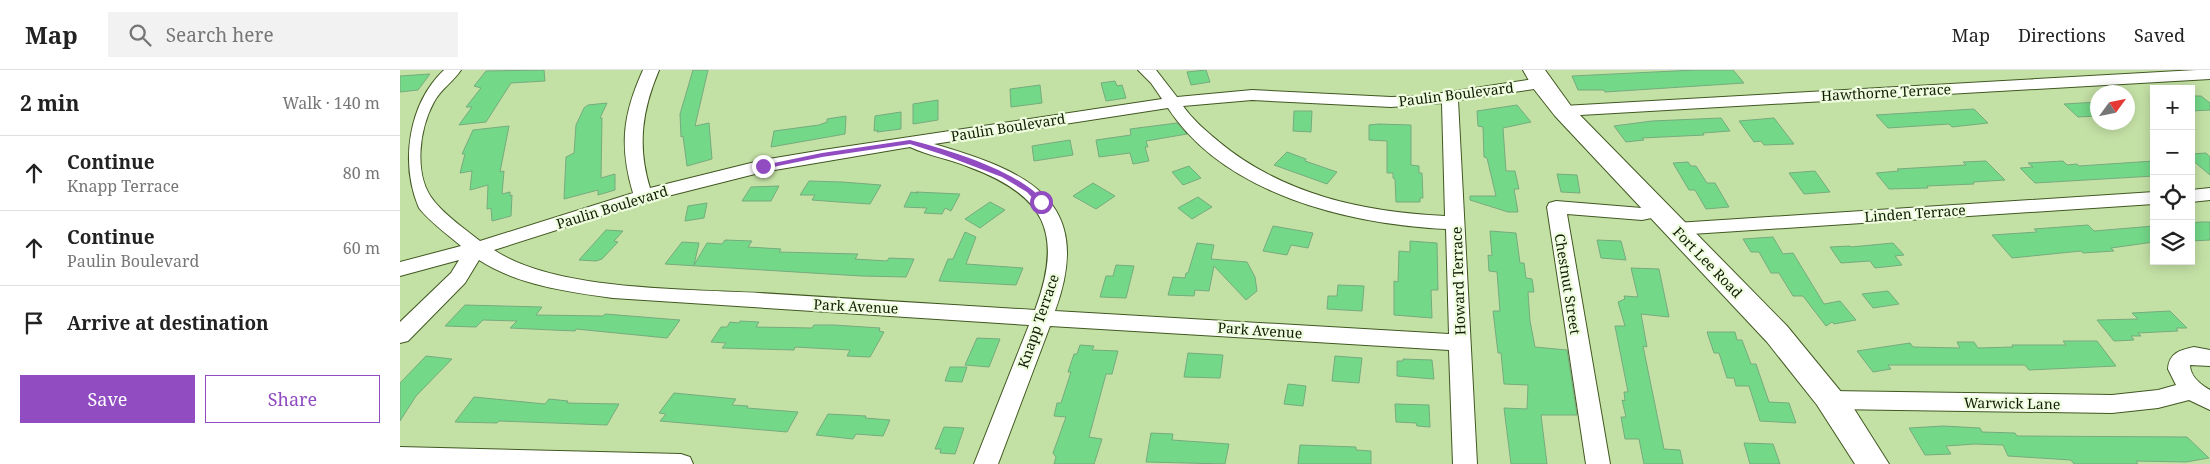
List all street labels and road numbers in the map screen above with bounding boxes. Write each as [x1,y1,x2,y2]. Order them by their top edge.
street label: Paulin Boulevard [1397,77,1515,110]
street label: Hawthorne Terrace [1820,79,1952,105]
street label: Paulin Boulevard [949,108,1067,145]
street label: Paulin Boulevard [554,181,671,233]
street label: Linden Terrace [1864,200,1966,226]
street label: Fort Lee Road [1669,222,1747,302]
street label: Howard Terrace [1447,226,1469,336]
street label: Chestnut Street [1551,232,1585,336]
street label: Knapp Terrace [1013,272,1063,370]
street label: Park Avenue [813,294,899,318]
street label: Park Avenue [1217,318,1303,342]
street label: Warwick Lane [1964,393,2060,413]

